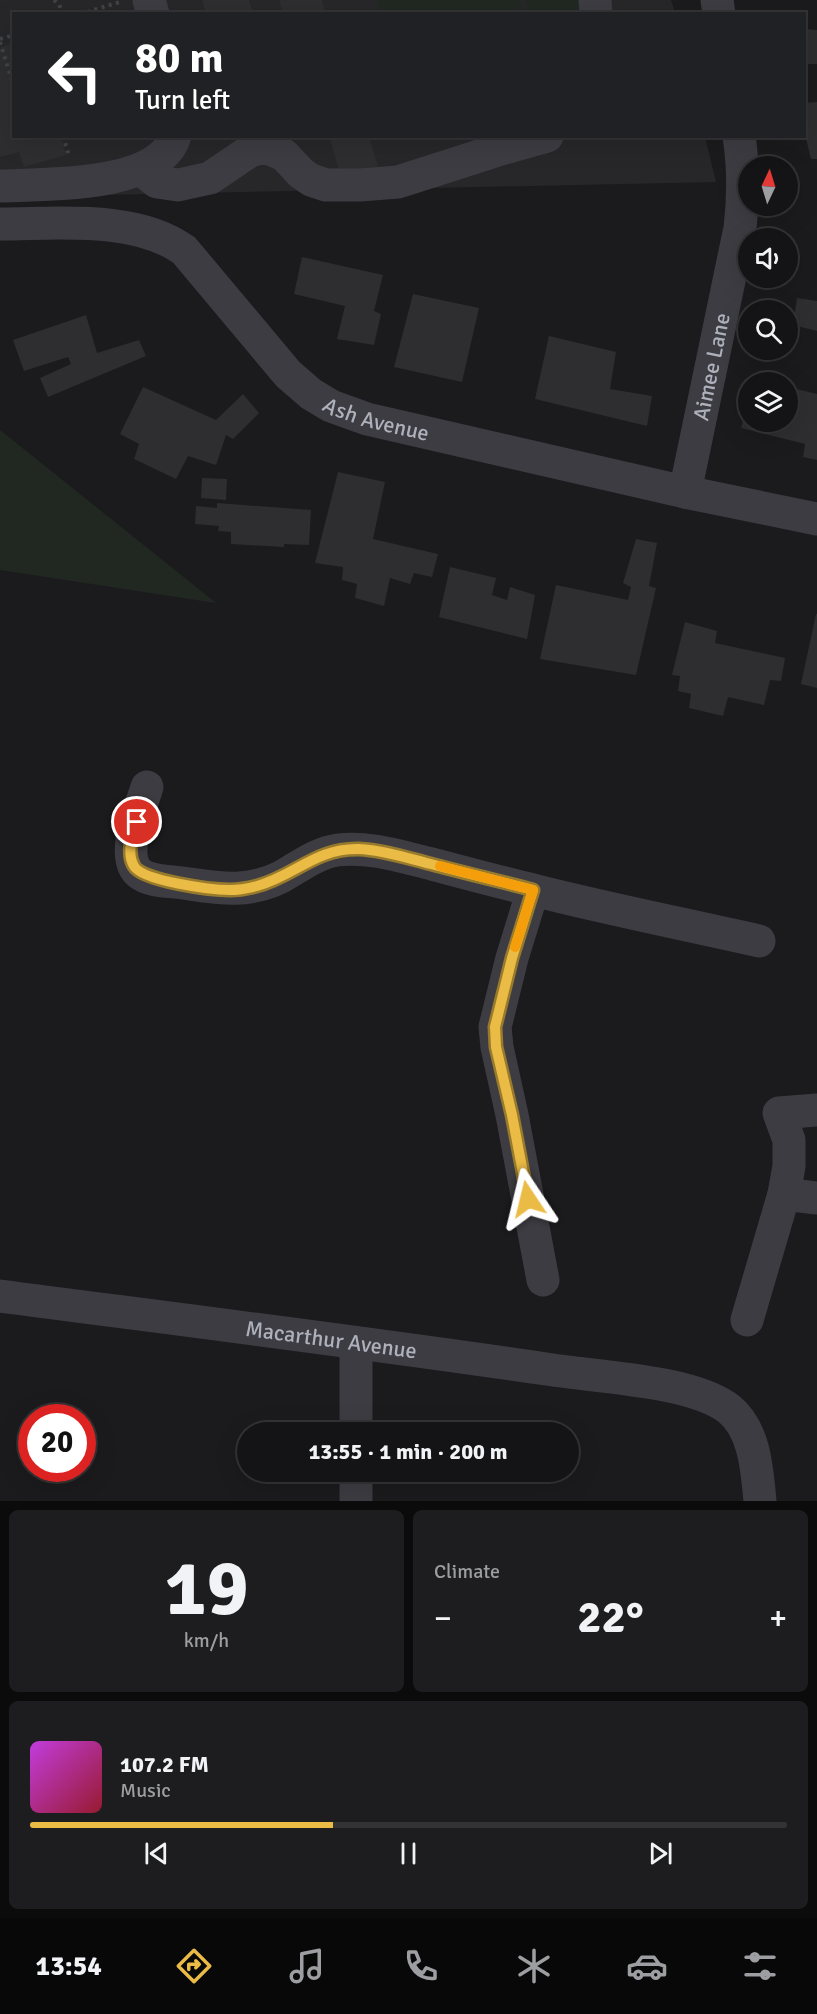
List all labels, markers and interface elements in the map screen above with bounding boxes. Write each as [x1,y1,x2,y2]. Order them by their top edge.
text: 80 m [135,33,224,84]
icon: left [36,36,114,114]
text: Turn left [135,84,230,117]
north arrow [738,156,798,216]
map controls [738,156,798,432]
button: sound [738,228,798,288]
button: search [738,300,798,360]
street label: Aimee Lane [687,311,736,423]
button: layers [738,372,798,432]
street label: Ash Avenue [318,391,432,447]
pin [111,796,162,847]
icon: arrive [120,805,153,838]
position arrow [496,1167,560,1231]
street label: Macarthur Avenue [244,1315,418,1365]
speed limit sign: 20 [18,1404,96,1482]
text: 13:55 · 1 min · 200 m [308,1438,508,1465]
text: 19 [164,1541,249,1637]
text: Climate [434,1559,500,1584]
text: 22° [577,1590,644,1645]
text: − [434,1598,452,1639]
text: + [769,1598,787,1639]
text: km/h [184,1628,229,1653]
text: 107.2 FM [120,1751,209,1778]
text: Music [120,1778,171,1803]
icon: previous [140,1837,173,1870]
icon: pause [392,1837,425,1870]
icon: next [644,1837,677,1870]
icon: directions [173,1945,215,1987]
icon: music [286,1945,328,1987]
icon: phone [400,1945,442,1987]
icon: climate [513,1945,555,1987]
icon: car [626,1945,668,1987]
icon: filters [739,1945,781,1987]
text: 13:54 [36,1950,102,1983]

